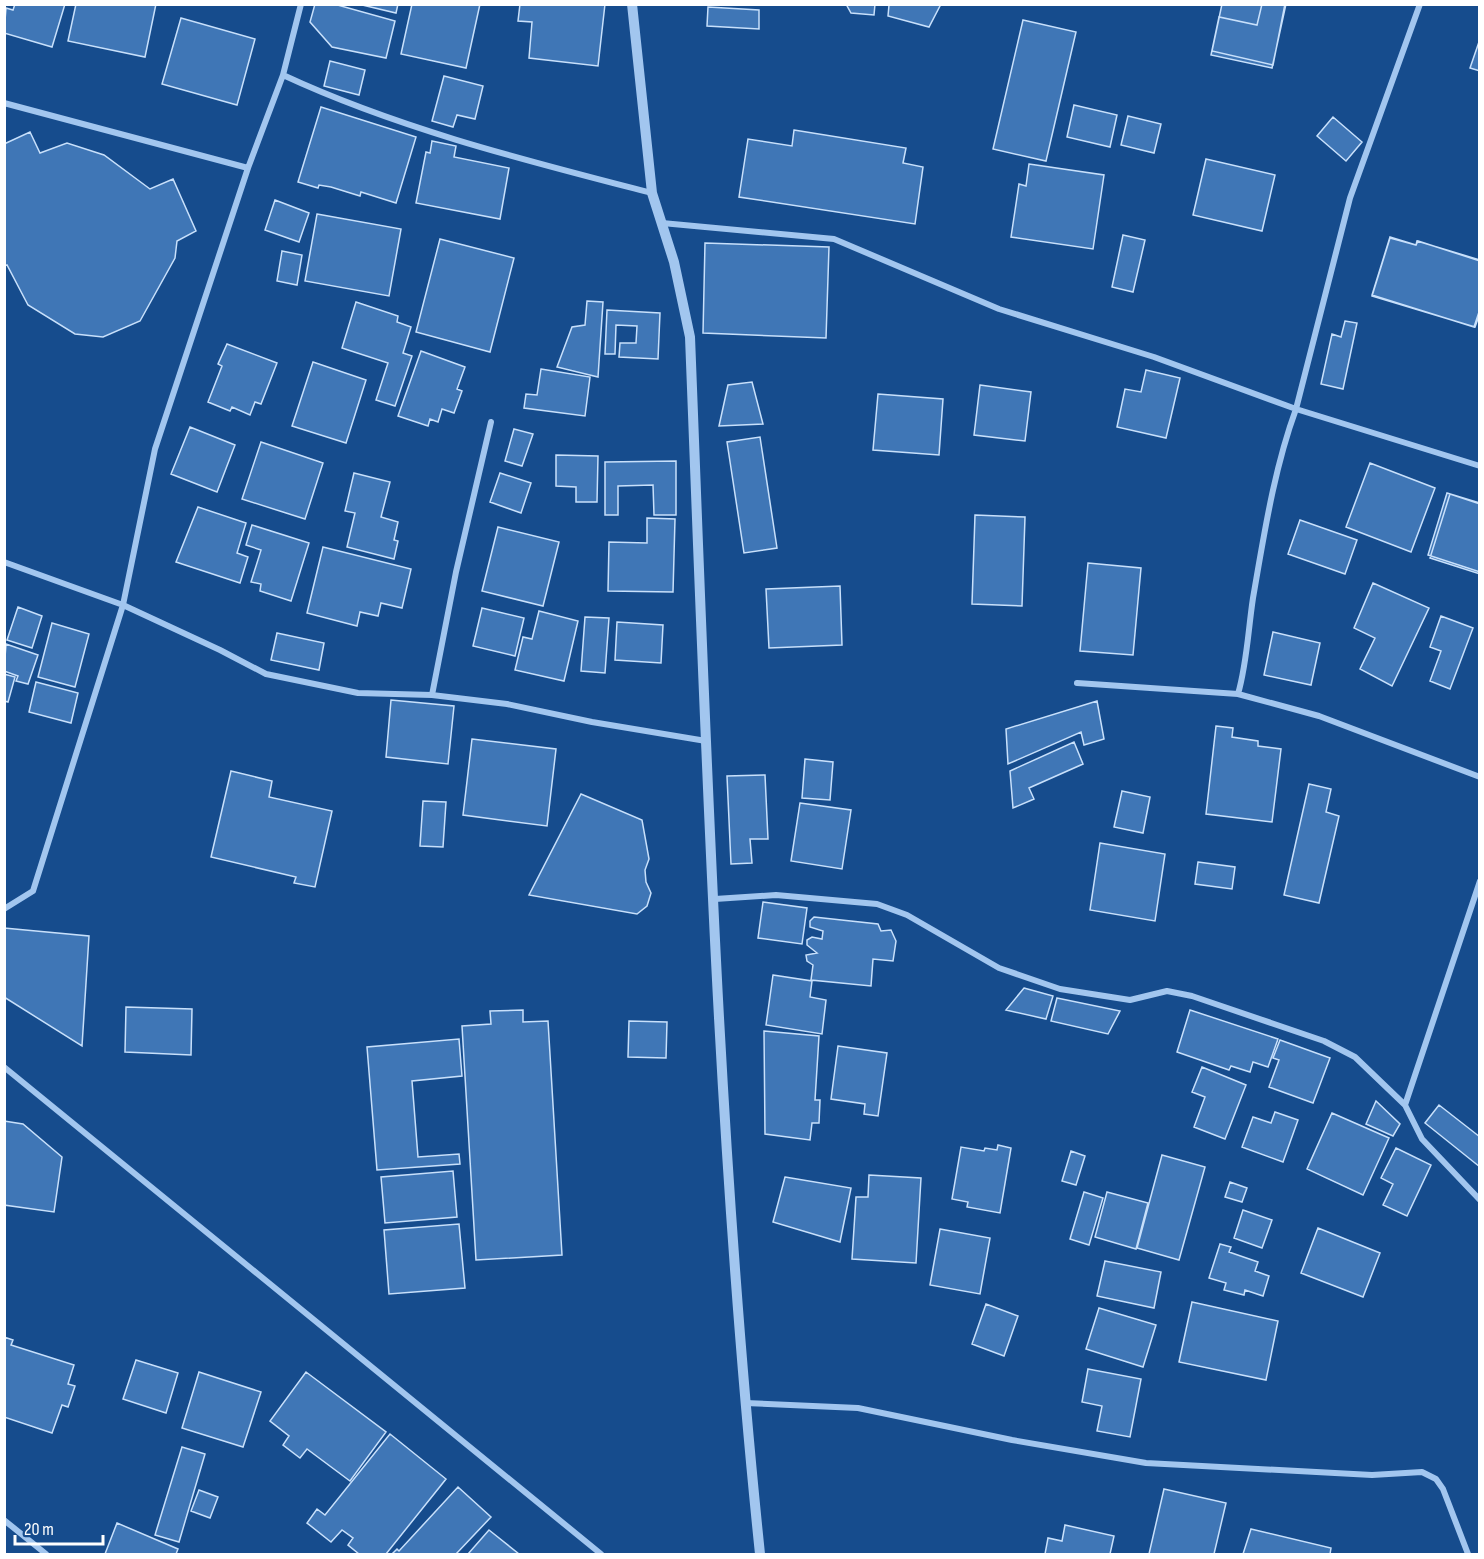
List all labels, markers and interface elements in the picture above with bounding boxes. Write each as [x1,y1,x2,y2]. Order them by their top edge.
scale bar [15,1508,104,1546]
text: 20 m [24,1519,54,1540]

